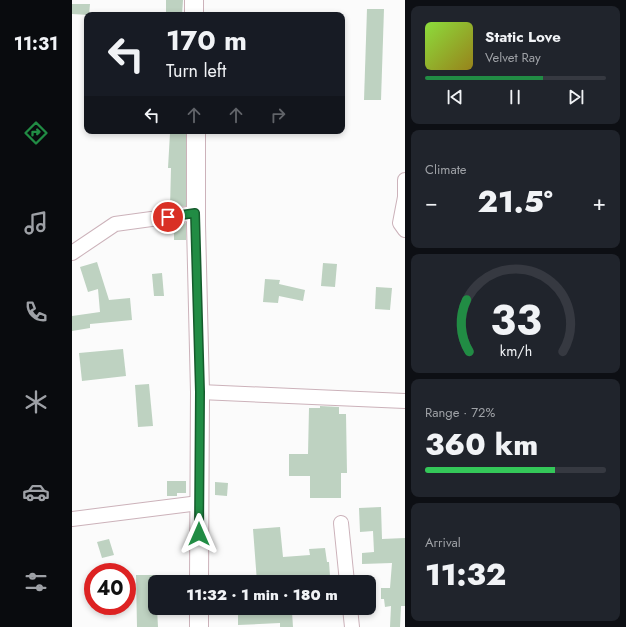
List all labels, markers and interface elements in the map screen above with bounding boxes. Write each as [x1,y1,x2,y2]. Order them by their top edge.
text: 170 m [166,20,247,61]
text: Static Love [485,26,561,48]
icon: left [100,28,152,80]
text: 11:31 [14,31,58,57]
text: Velvet Ray [485,48,541,67]
text: Turn left [166,58,226,84]
icon: previous [444,86,466,108]
icon: pause [504,86,526,108]
icon: next [565,86,587,108]
icon: left [141,104,163,126]
icon: ahead [183,104,205,126]
icon: ahead [225,104,247,126]
icon: right [267,104,289,126]
icon: directions [22,119,50,147]
text: Climate [425,160,466,179]
text: 21.5° [478,180,553,223]
text: − [425,186,438,218]
text: + [592,186,606,218]
pin [151,200,185,234]
icon: arrive [157,206,179,228]
icon: music [22,209,50,237]
text: 33 [490,289,541,350]
icon: phone [22,298,50,326]
text: km/h [499,340,532,360]
icon: climate [22,388,50,416]
text: Range · 72% [425,403,495,422]
text: 360 km [425,423,538,466]
icon: car [22,478,50,506]
position arrow [178,513,220,555]
text: Arrival [425,533,461,552]
text: 11:32 [425,553,506,596]
speed limit sign: 40 [84,563,136,615]
icon: filters [22,568,50,596]
text: 11:32 · 1 min · 180 m [186,584,338,606]

